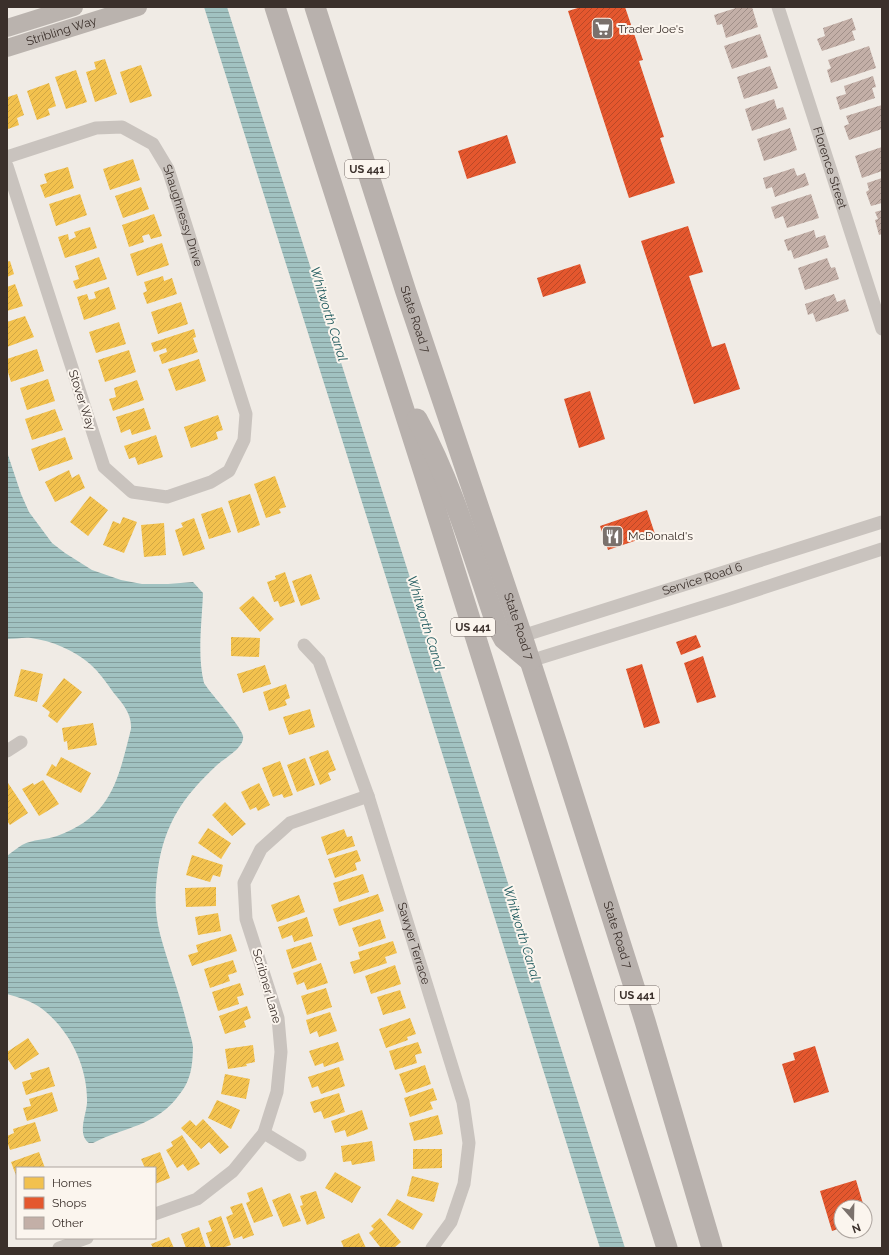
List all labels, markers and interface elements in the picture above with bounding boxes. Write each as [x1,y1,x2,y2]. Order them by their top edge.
street label: Stribling Way [24,13,99,49]
supermarket icon: Trader Joe's [590,16,616,42]
place label: Trader Joe's [618,22,684,36]
street label: Florence Street [810,125,850,211]
road number: US 441 [345,160,389,178]
street label: Shaughnessy Drive [160,162,206,268]
water label: Whitworth Canal [307,265,351,364]
street label: State Road 7 [397,284,433,355]
street label: Stover Way [66,368,98,432]
restaurant icon: McDonald's [599,523,625,549]
place label: McDonald's [628,529,693,543]
street label: Service Road 6 [660,560,744,598]
water label: Whitworth Canal [404,574,448,673]
street label: State Road 7 [501,591,536,662]
road number: US 441 [451,618,495,636]
water label: Whitworth Canal [500,884,544,983]
street label: State Road 7 [600,899,635,971]
street label: Sawyer Terrace [395,901,433,986]
street label: Scribner Lane [250,947,284,1025]
road number: US 441 [615,986,659,1004]
legend [16,1167,156,1239]
text: Homes [52,1176,92,1190]
text: Shops [52,1196,87,1210]
north arrow [833,1199,873,1239]
text: Other [52,1216,84,1230]
text: N [850,1220,862,1235]

